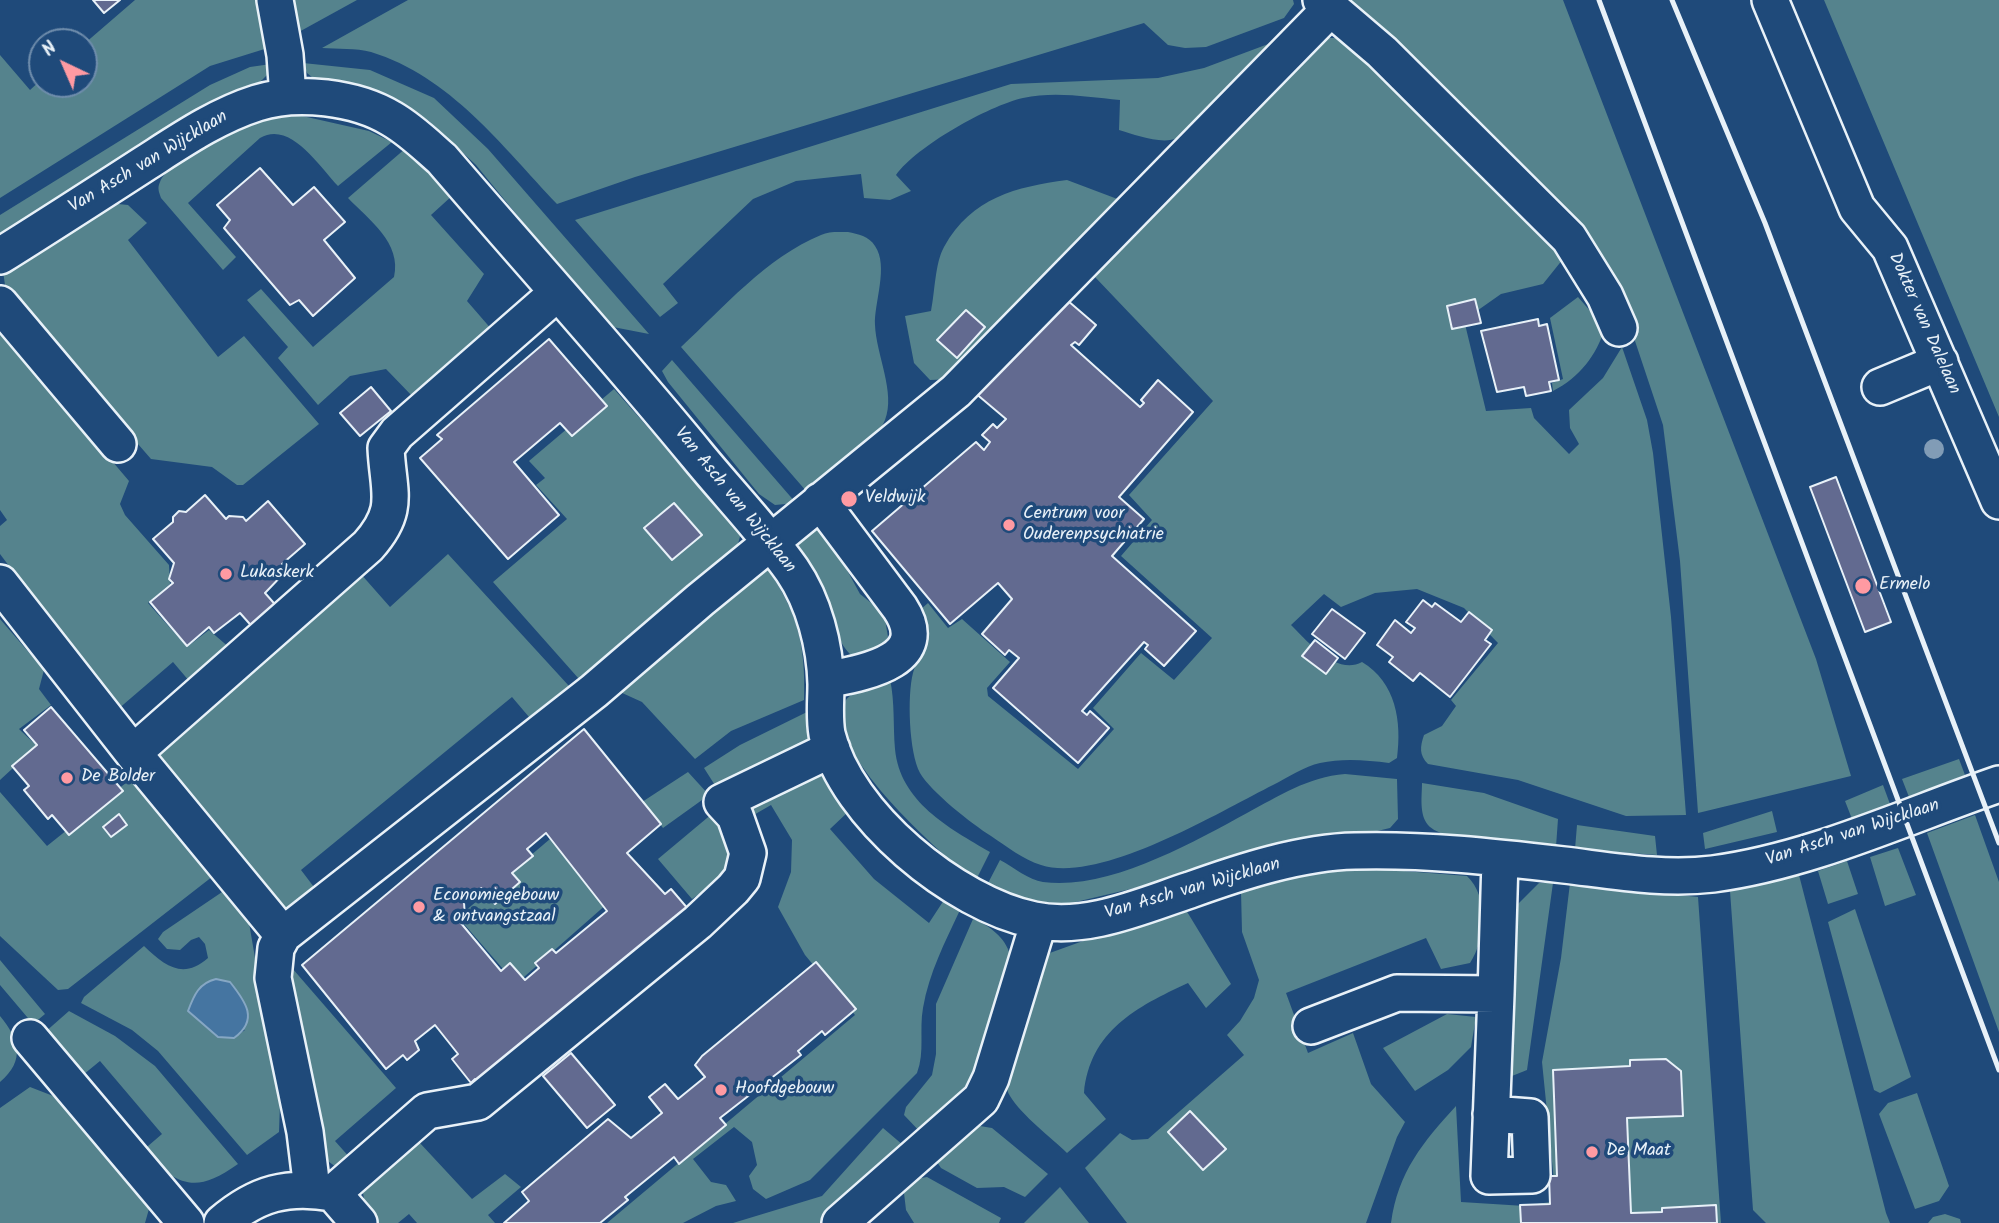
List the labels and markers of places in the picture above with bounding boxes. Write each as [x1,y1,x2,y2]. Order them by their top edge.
place label: Veldwijk [865,488,925,510]
marker: Veldwijk [839,489,859,509]
place label: Centrum voor Ouderenpsychiatrie [1023,504,1164,546]
marker: Centrum voor Ouderenpsychiatrie [1001,517,1017,533]
place label: Lukaskerk [240,563,314,585]
marker: Lukaskerk [218,566,234,582]
place label: Ermelo [1879,575,1930,597]
marker: Ermelo [1853,576,1873,596]
place label: De Bolder [81,767,155,789]
marker: De Bolder [59,770,75,786]
place label: Economiegebouw & ontvangstzaal [433,886,559,928]
marker: Economiegebouw & ontvangstzaal [411,899,427,915]
place label: Hoofdgebouw [735,1079,834,1101]
marker: Hoofdgebouw [713,1082,729,1098]
place label: De Maat [1606,1141,1671,1163]
marker: De Maat [1584,1144,1600,1160]

